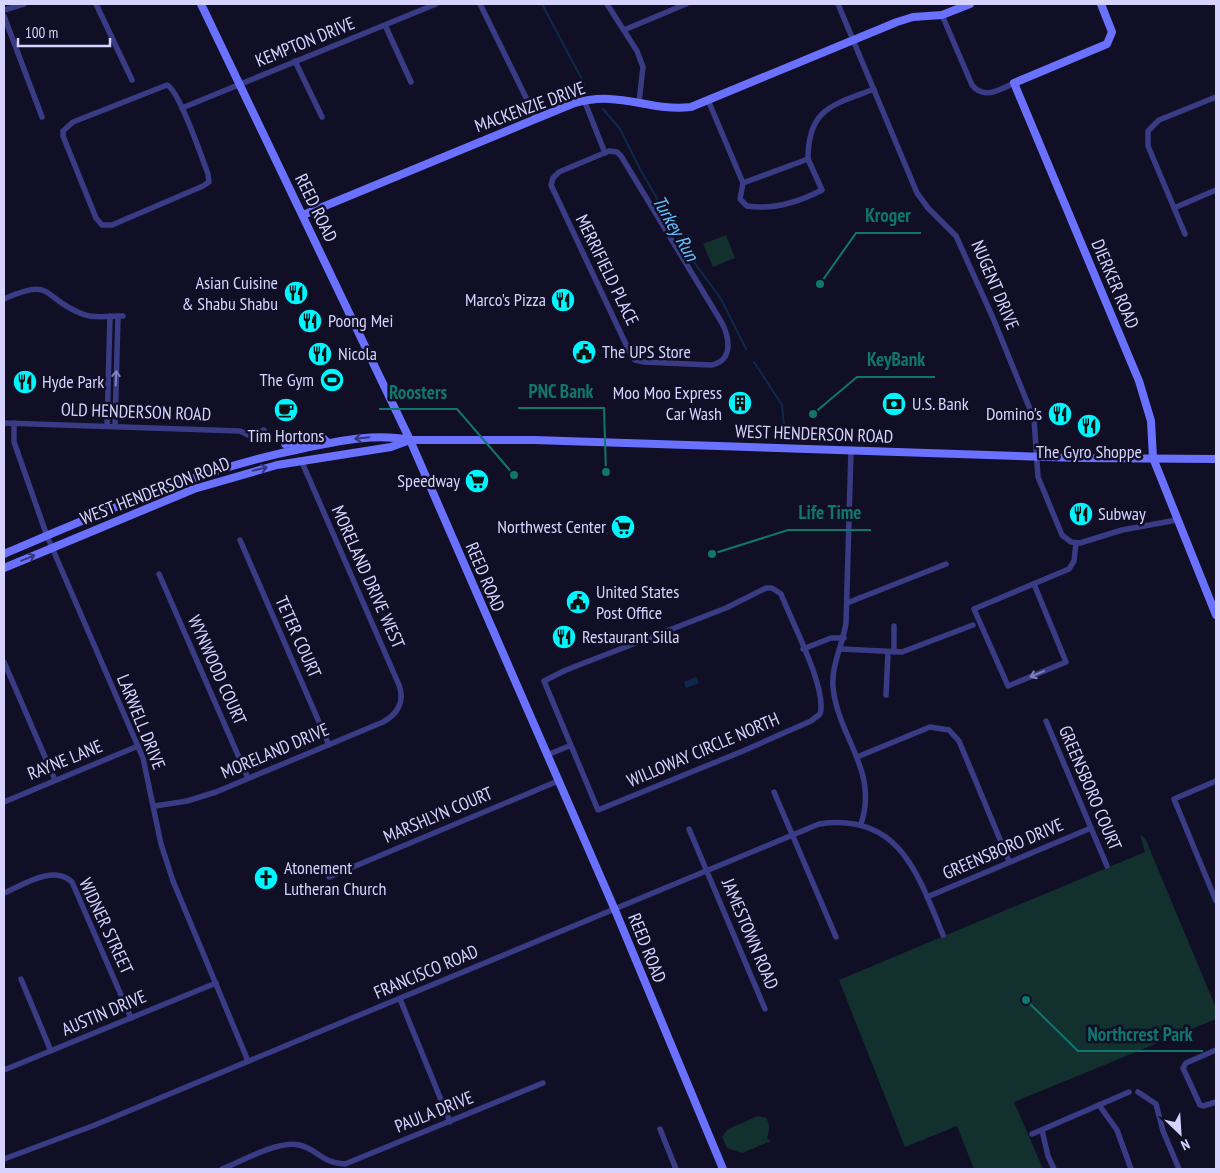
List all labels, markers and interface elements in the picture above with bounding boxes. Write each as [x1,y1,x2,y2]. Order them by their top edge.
street label: KEMPTON DRIVE [252,11,358,72]
scale bar [18,15,110,47]
text: 100 m [25,23,58,42]
street label: MACKENZIE DRIVE [471,76,588,137]
street label: REED ROAD [290,170,343,246]
water label: Turkey Run [648,191,705,266]
callout: Kroger [856,199,921,233]
text: Kroger [865,203,911,227]
street label: MERRIFIELD PLACE [571,211,644,329]
street label: DIERKER ROAD [1086,236,1145,332]
street label: NUGENT DRIVE [966,237,1025,333]
place label: Asian Cuisine & Shabu Shabu [182,271,278,315]
restaurant icon: Asian Cuisine & Shabu Shabu [283,280,309,306]
restaurant icon: Marco's Pizza [550,287,576,313]
place label: Marco's Pizza [465,288,546,311]
restaurant icon: Poong Mei [297,308,323,334]
place label: Poong Mei [328,309,393,332]
public building icon: The UPS Store [571,339,597,365]
place label: The UPS Store [602,340,691,363]
restaurant icon: Nicola [307,341,333,367]
place label: Nicola [338,342,377,365]
callout: KeyBank [857,343,935,377]
text: KeyBank [867,347,925,371]
sports icon: The Gym [319,367,345,393]
place label: The Gym [259,368,314,391]
restaurant icon: Hyde Park [12,369,38,395]
place label: Hyde Park [42,370,104,393]
one-way arrow [112,370,121,386]
callout: PNC Bank [518,374,604,408]
callout: Roosters [379,375,457,409]
text: PNC Bank [529,379,594,403]
text: Roosters [389,380,447,404]
place label: Moo Moo Express Car Wash [613,381,722,425]
building icon: Moo Moo Express Car Wash [727,390,753,416]
bank icon: U.S. Bank [881,391,907,417]
place label: U.S. Bank [912,392,969,415]
street label: OLD HENDERSON ROAD [61,397,211,426]
cafe icon: Tim Hortons [273,397,299,423]
restaurant icon: Domino's [1047,401,1073,427]
place label: Domino's [986,402,1042,425]
restaurant icon: The Gyro Shoppe [1076,413,1102,439]
street label: WEST HENDERSON ROAD [734,419,894,448]
place label: Tim Hortons [248,424,324,447]
one-way arrow [354,433,370,443]
place label: The Gyro Shoppe [1036,440,1142,463]
street label: WEST HENDERSON ROAD [77,451,233,530]
one-way arrow [252,464,268,473]
supermarket icon: Speedway [464,468,490,494]
place label: Speedway [397,469,460,492]
callout: Life Time [788,496,871,530]
text: Life Time [799,500,861,524]
restaurant icon: Subway [1068,501,1094,527]
street label: MORELAND DRIVE WEST [327,502,410,652]
place label: Subway [1098,502,1146,525]
supermarket icon: Northwest Center [610,514,636,540]
place label: Northwest Center [497,515,606,538]
street label: REED ROAD [461,539,510,615]
one-way arrow [20,552,35,562]
place label: United States Post Office [596,580,679,624]
public building icon: United States Post Office [565,589,591,615]
street label: TETER COURT [270,592,327,681]
street label: WYNWOOD COURT [183,611,252,728]
restaurant icon: Restaurant Silla [551,624,577,650]
place label: Restaurant Silla [582,625,679,648]
one-way arrow [1030,670,1045,680]
street label: LARWELL DRIVE [112,671,171,773]
street label: WILLOWAY CIRCLE NORTH [623,707,783,792]
street label: MORELAND DRIVE [217,717,332,784]
street label: GREENSBORO COURT [1054,722,1127,854]
street label: RAYNE LANE [24,734,106,785]
street label: MARSHLYN COURT [380,781,496,848]
street label: GREENSBORO DRIVE [939,813,1067,884]
place label: Atonement Lutheran Church [284,856,386,900]
church icon: Atonement Lutheran Church [253,865,279,891]
street label: WIDNER STREET [74,874,139,978]
street label: JAMESTOWN ROAD [716,874,784,993]
street label: REED ROAD [623,910,672,986]
street label: FRANCISCO ROAD [370,939,481,1004]
street label: AUSTIN DRIVE [58,984,150,1041]
callout: Northcrest Park [1078,1017,1203,1051]
text: Northcrest Park [1087,1022,1193,1046]
street label: PAULA DRIVE [391,1085,476,1138]
north arrow [1155,1108,1205,1158]
text: N [1178,1135,1193,1155]

